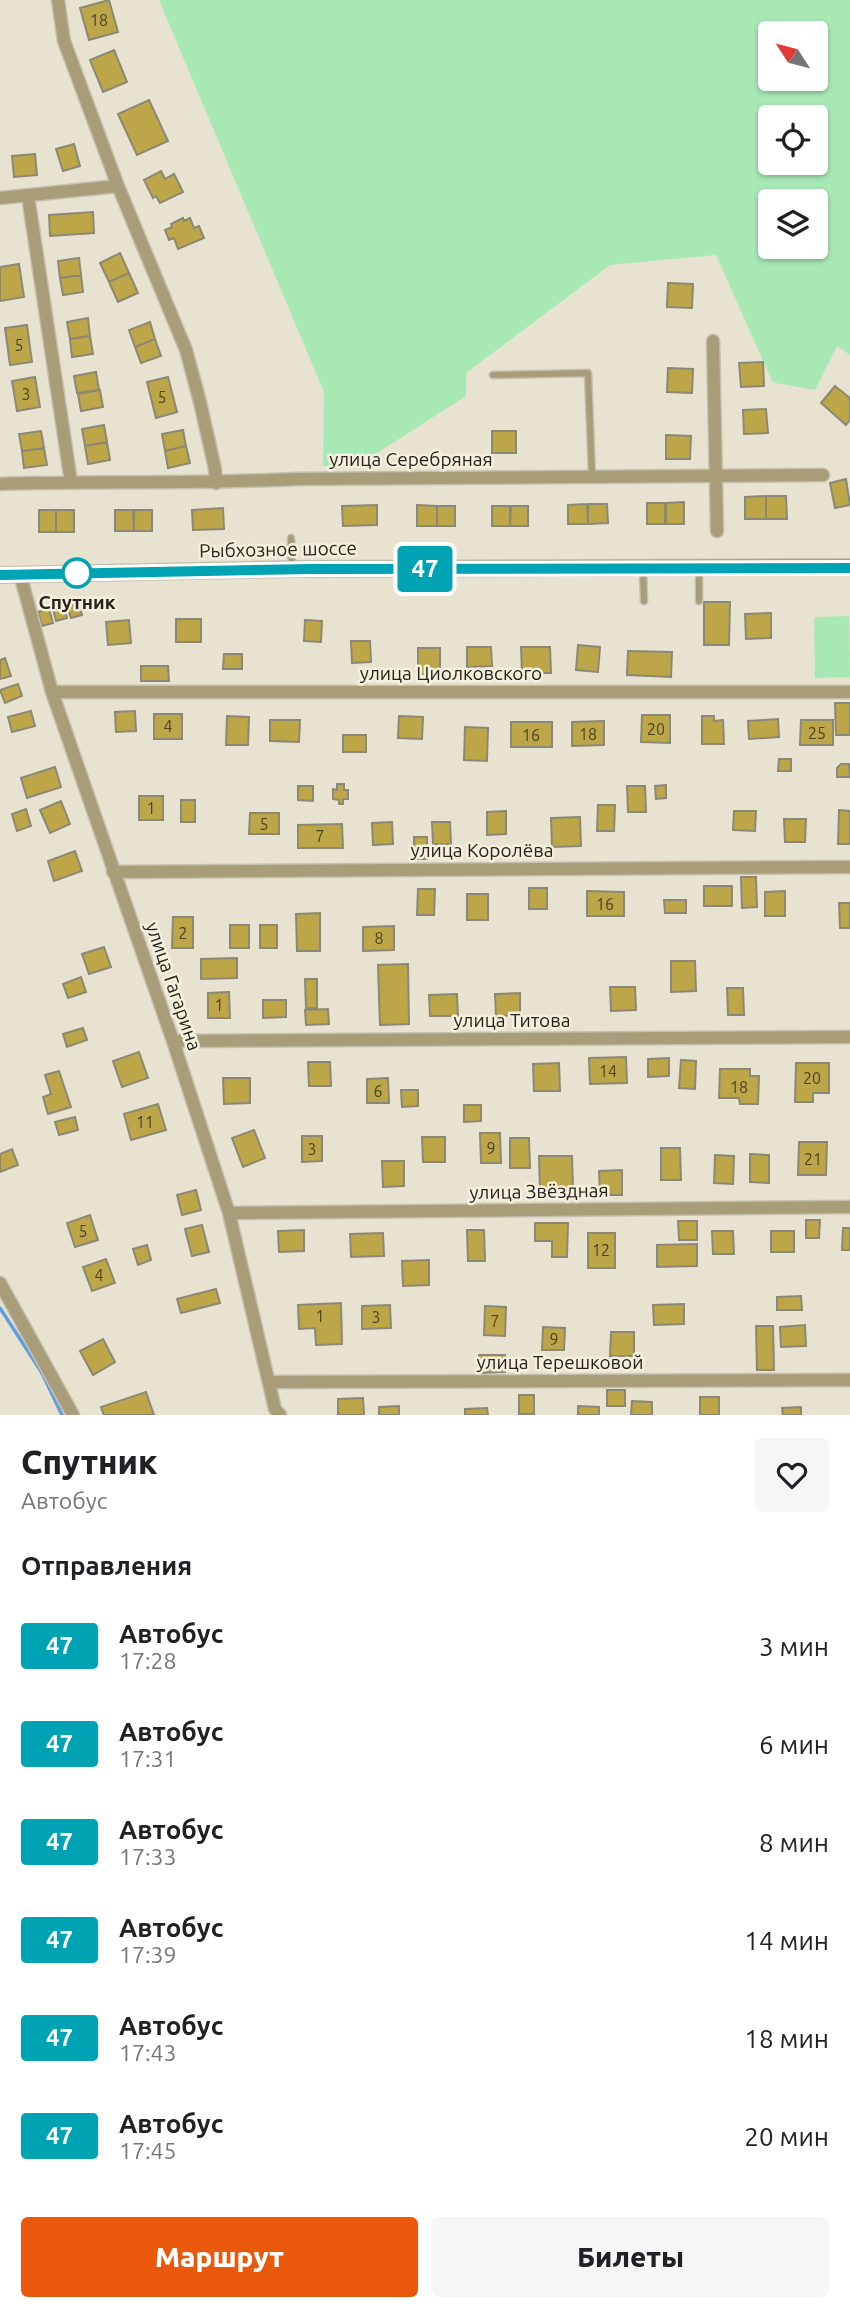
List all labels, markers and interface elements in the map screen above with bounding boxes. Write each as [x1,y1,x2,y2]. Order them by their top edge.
house number: 18 [90,11,108,29]
north arrow [758,21,828,91]
map controls [758,21,828,259]
button: locate [758,105,828,175]
button: layers [758,189,828,259]
house number: 5 [14,336,24,354]
house number: 3 [21,385,31,403]
house number: 5 [157,388,167,406]
street label: улица Серебряная [329,448,493,470]
street label: Рыбхозное шоссе [199,537,357,561]
line badge: 47 [394,546,457,592]
text: 47 [411,555,439,582]
marker: Спутник [62,558,92,588]
place label: Спутник [38,591,116,613]
street label: улица Циолковского [360,662,542,684]
house number: 4 [163,717,173,735]
house number: 20 [647,720,665,738]
house number: 25 [808,724,826,742]
house number: 18 [579,725,597,743]
house number: 16 [522,726,540,744]
house number: 1 [146,799,156,817]
house number: 5 [259,815,269,833]
house number: 7 [315,827,325,845]
street label: улица Королёва [411,839,553,861]
house number: 16 [596,895,614,913]
street label: улица Гагарина [142,919,206,1053]
house number: 2 [178,924,188,942]
house number: 8 [374,929,384,947]
house number: 1 [214,996,224,1014]
street label: улица Титова [454,1009,570,1031]
house number: 14 [599,1062,617,1080]
house number: 20 [803,1069,821,1087]
house number: 18 [730,1078,748,1096]
house number: 6 [373,1082,383,1100]
house number: 11 [136,1113,154,1131]
house number: 9 [486,1139,496,1157]
house number: 3 [307,1140,317,1158]
house number: 21 [804,1150,822,1168]
street label: улица Звёздная [469,1179,609,1203]
house number: 5 [78,1222,88,1240]
house number: 12 [592,1241,610,1259]
house number: 4 [94,1266,104,1284]
house number: 1 [315,1307,325,1325]
house number: 3 [371,1308,381,1326]
house number: 7 [490,1312,500,1330]
house number: 9 [549,1330,559,1348]
street label: улица Терешковой [477,1351,643,1373]
button: heart [755,1438,829,1512]
text: Спутник [21,1443,157,1480]
text: Автобус [21,1488,108,1513]
text: Отправления [21,1551,192,1580]
text: Автобус [119,1619,223,1648]
text: 47 [46,1632,73,1659]
text: 3 мин [759,1632,829,1661]
text: 17:28 [119,1648,177,1673]
text: Автобус [119,1717,223,1746]
text: 47 [46,1730,73,1757]
text: 6 мин [759,1730,829,1759]
text: 17:31 [119,1746,177,1771]
text: Автобус [119,1815,223,1844]
text: 47 [46,1828,73,1855]
text: 8 мин [759,1828,829,1857]
text: 17:33 [119,1844,177,1869]
text: Автобус [119,1913,223,1942]
text: 47 [46,1926,73,1953]
text: 14 мин [744,1926,829,1955]
text: 17:39 [119,1942,177,1967]
text: Автобус [119,2011,223,2040]
text: 47 [46,2024,73,2051]
text: 18 мин [744,2024,829,2053]
text: 17:43 [119,2040,177,2065]
text: Автобус [119,2109,223,2138]
text: 47 [46,2122,73,2149]
text: 20 мин [744,2122,829,2151]
text: 17:45 [119,2138,177,2163]
button: Маршрут [21,2217,418,2297]
button: Билеты [432,2217,829,2297]

